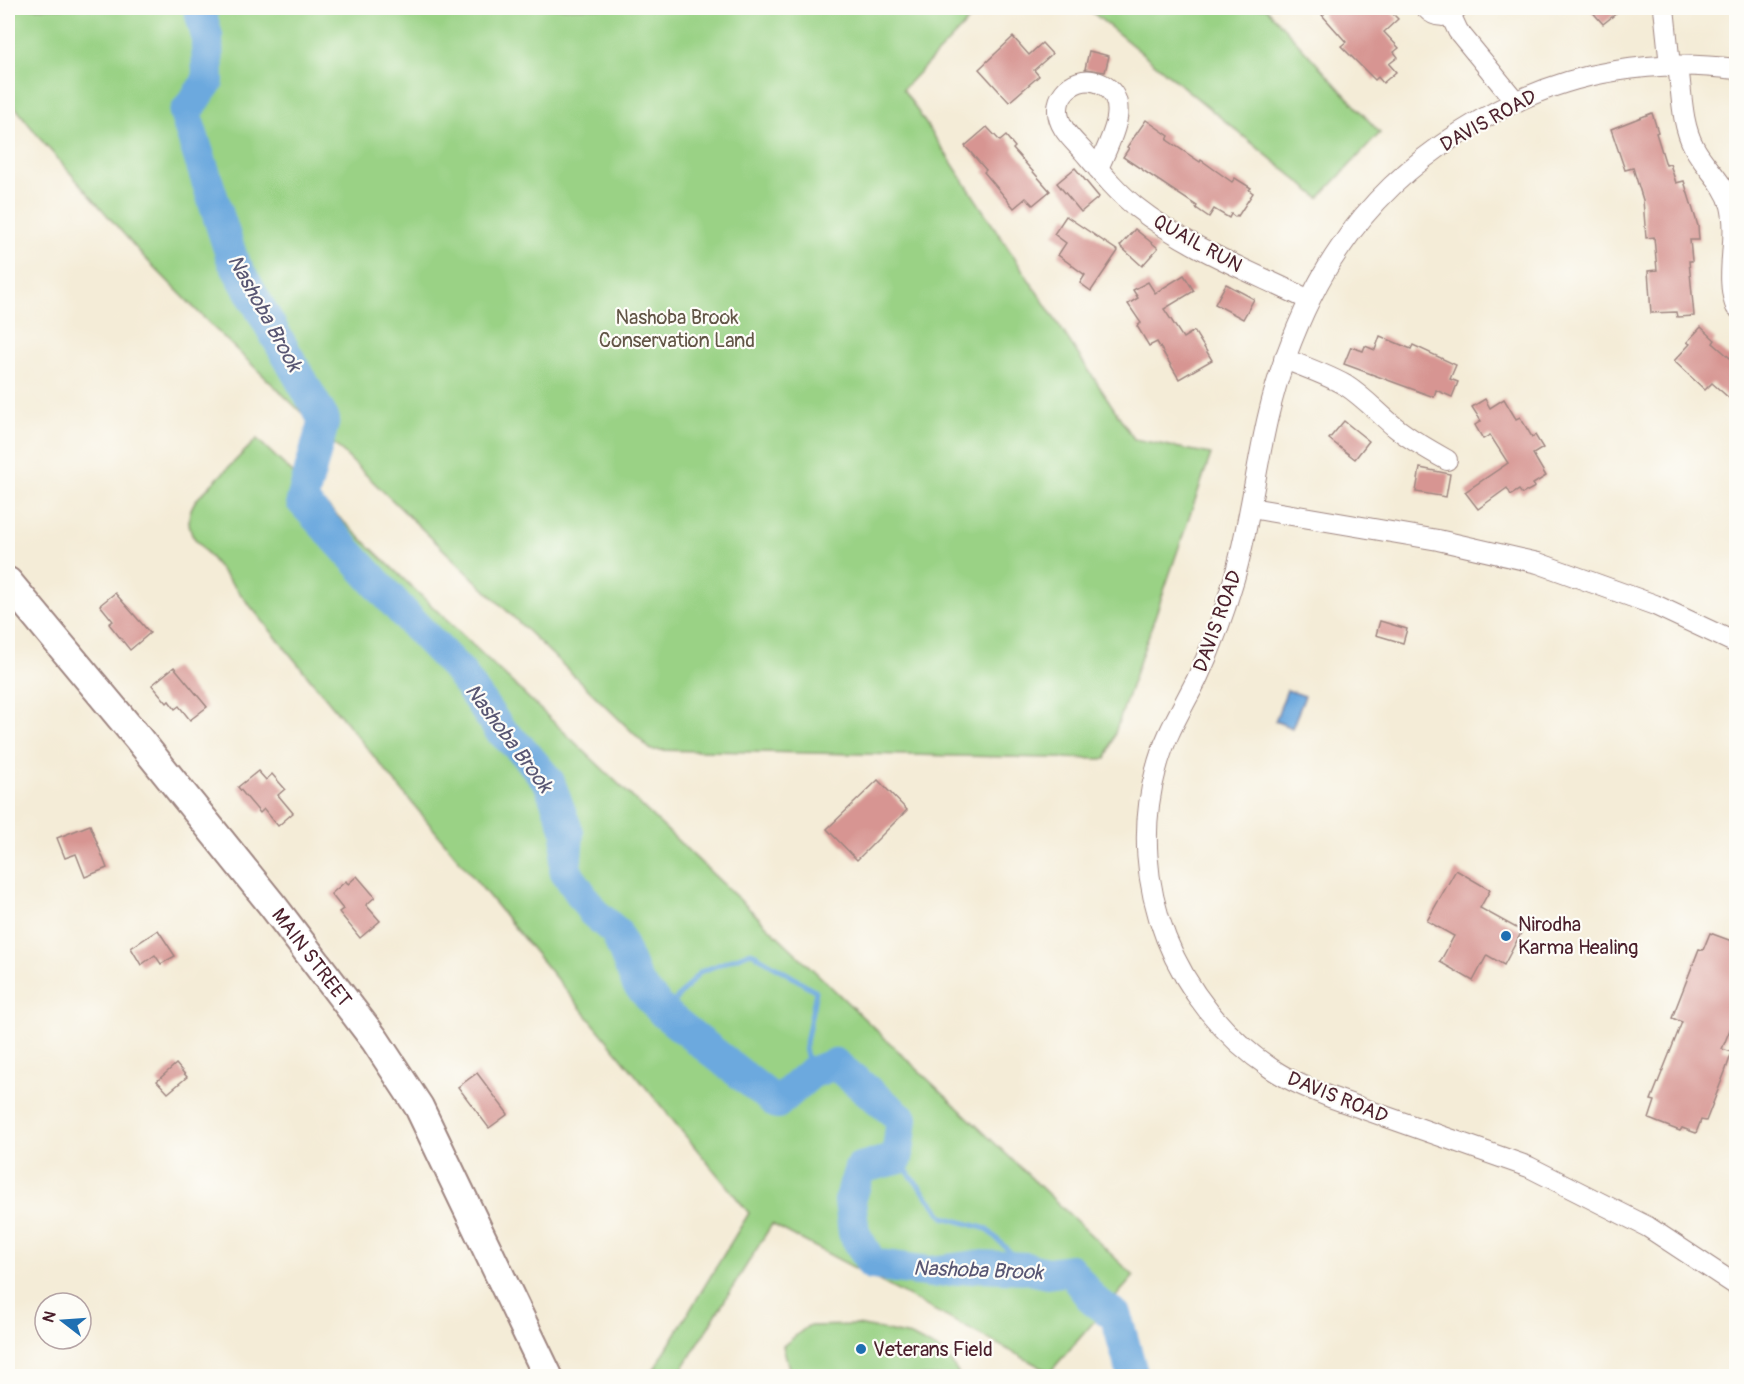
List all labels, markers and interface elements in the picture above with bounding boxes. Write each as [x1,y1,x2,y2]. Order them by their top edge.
street label: DAVIS ROAD [1436,84,1541,157]
street label: QUAIL RUN [1149,209,1247,278]
water label: Nashoba Brook [221,250,309,378]
park label: Nashoba Brook Conservation Land [599,305,755,353]
street label: DAVIS ROAD [1188,567,1247,675]
water label: Nashoba Brook [459,679,560,800]
street label: MAIN STREET [266,903,357,1012]
place label: Nirodha Karma Healing [1518,912,1638,960]
marker: Nirodha Karma Healing [1499,929,1513,943]
street label: DAVIS ROAD [1284,1066,1392,1129]
water label: Nashoba Brook [913,1255,1045,1286]
north arrow [33,1291,93,1351]
text: N [38,1309,61,1325]
place label: Veterans Field [873,1337,993,1362]
marker: Veterans Field [854,1342,868,1356]

